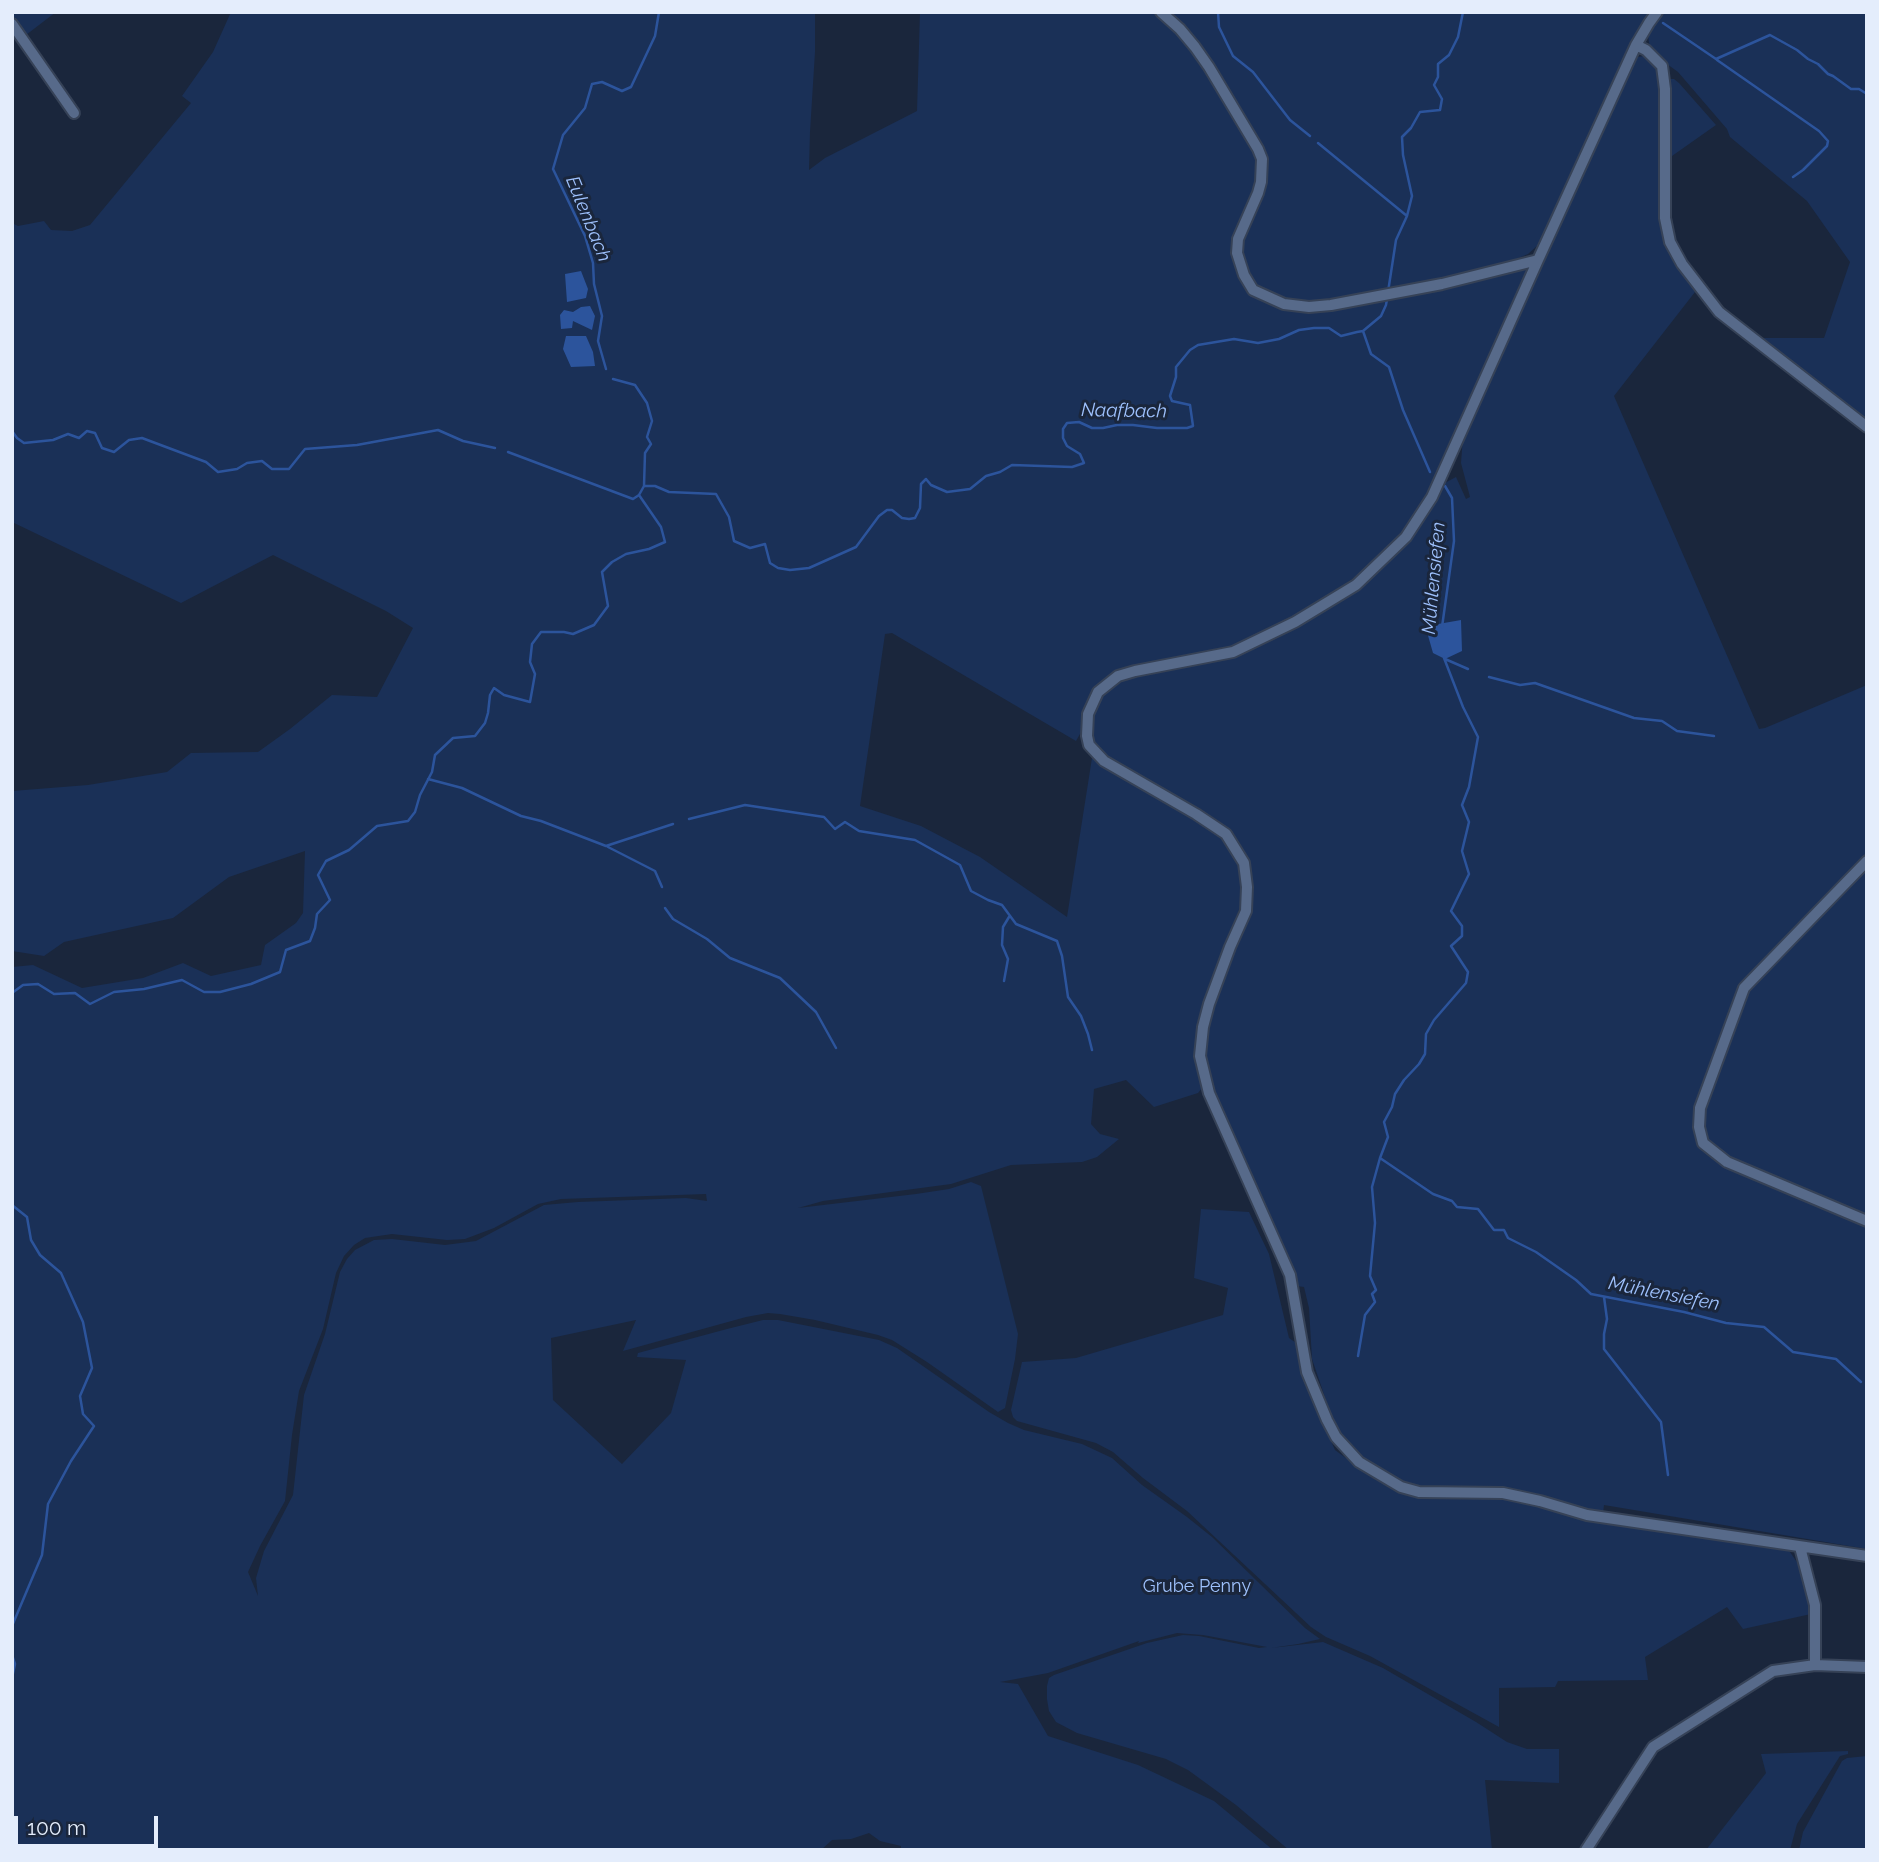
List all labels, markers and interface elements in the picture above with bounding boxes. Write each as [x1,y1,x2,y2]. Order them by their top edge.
water label: Eulenbach [560,173,616,265]
water label: Naafbach [1081,399,1167,423]
water label: Mühlensiefen [1418,521,1450,635]
water label: Mühlensiefen [1606,1272,1722,1316]
park label: Grube Penny [1143,1576,1251,1598]
scale bar [18,1802,161,1846]
text: 100 m [27,1815,86,1840]

